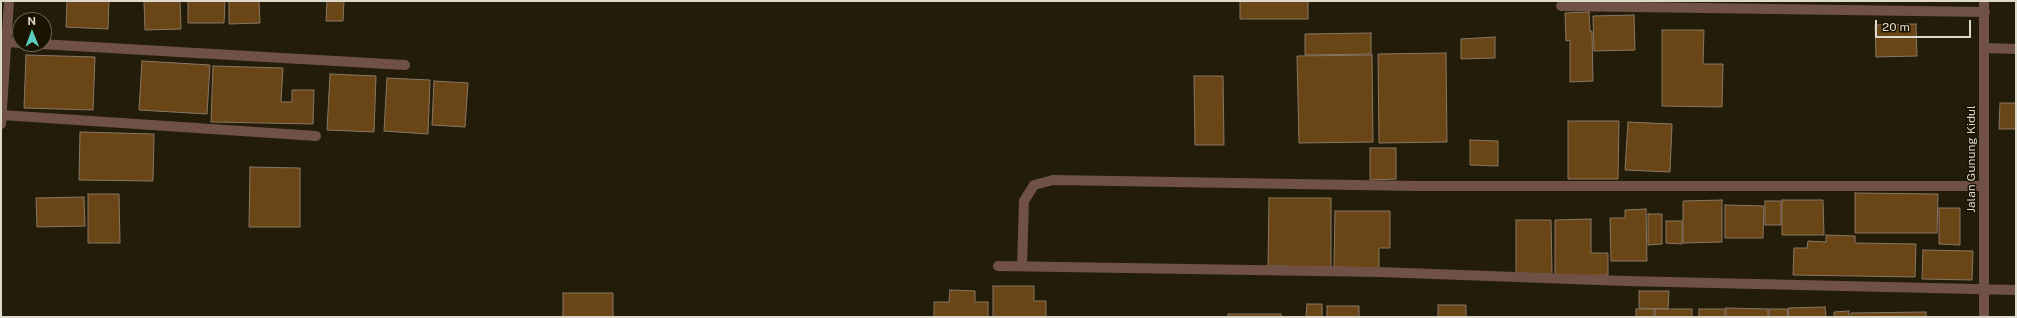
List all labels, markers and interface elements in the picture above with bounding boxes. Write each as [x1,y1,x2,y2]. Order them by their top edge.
north arrow [12,12,52,52]
scale bar [1877,12,1973,38]
text: N [27,15,36,27]
text: 20 m [1882,20,1910,34]
street label: Jalan Gunung Kidul [1964,105,1978,213]

